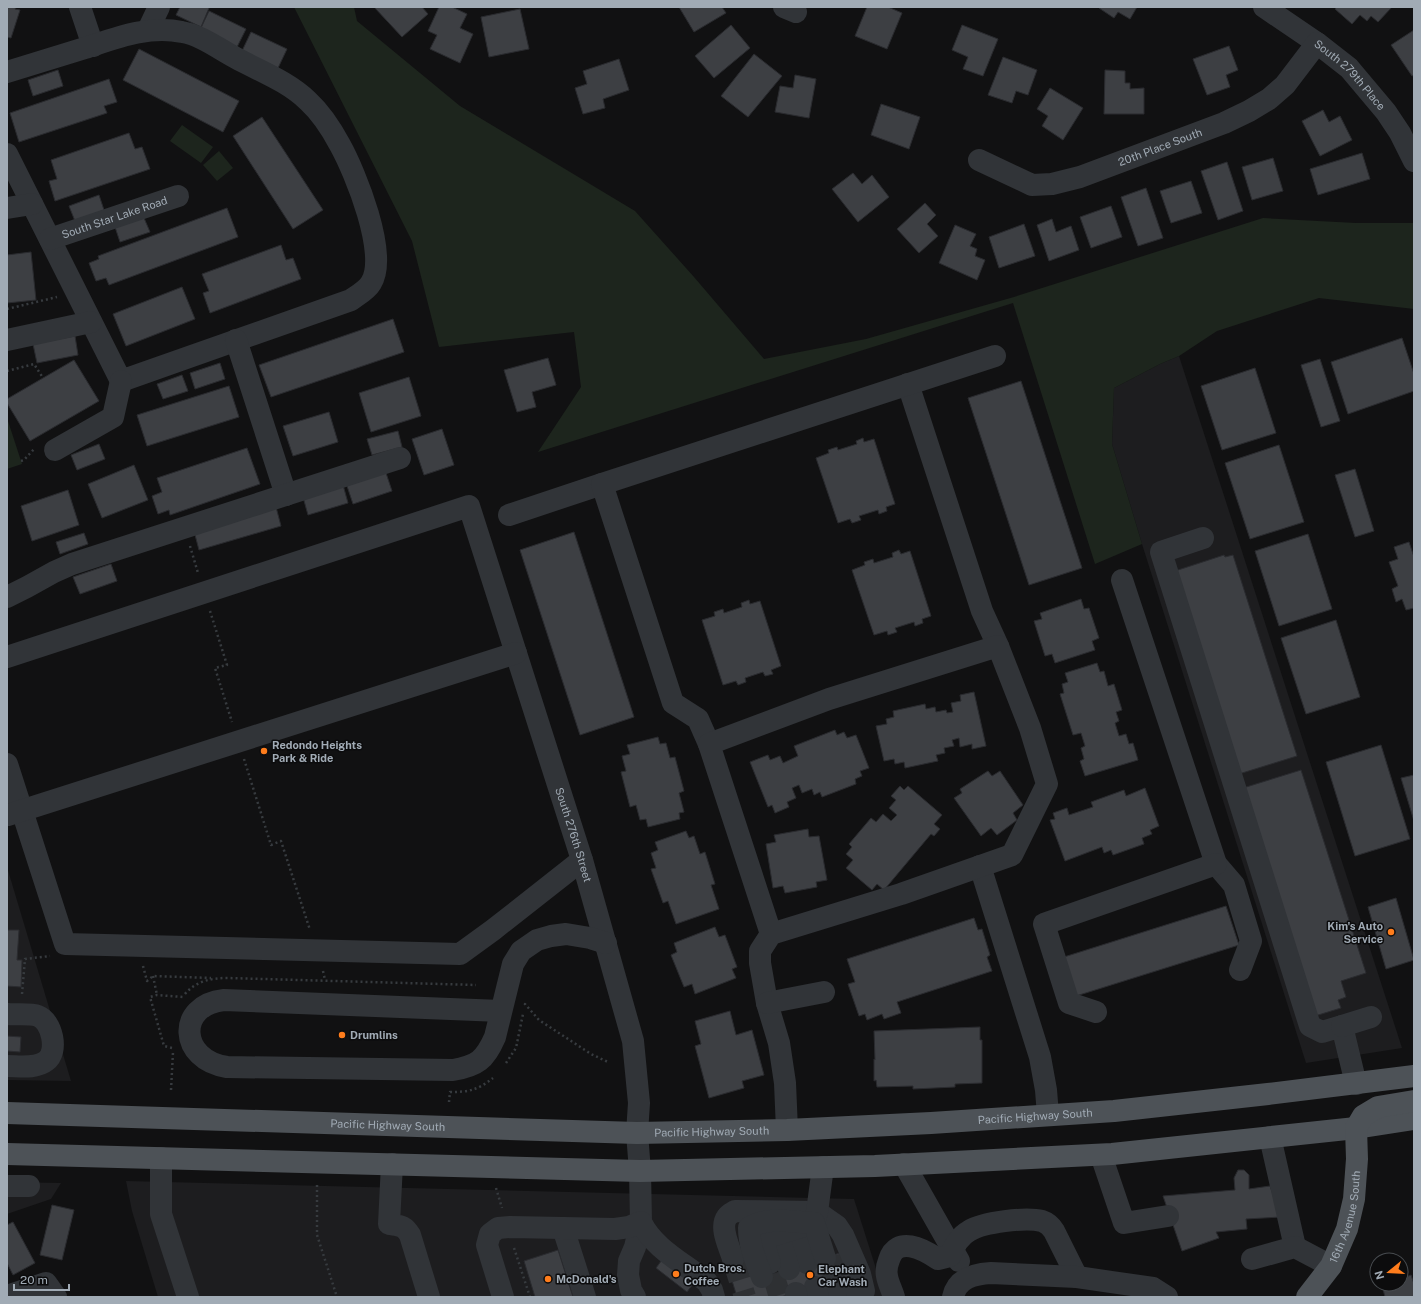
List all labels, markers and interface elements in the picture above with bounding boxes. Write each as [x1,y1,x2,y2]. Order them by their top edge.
street label: South 279th Place [1312,37,1388,112]
street label: 20th Place South [1117,126,1204,168]
street label: South Star Lake Road [60,194,169,241]
place label: Redondo Heights Park & Ride [272,739,362,764]
marker: Redondo Heights Park & Ride [259,746,269,756]
street label: South 276th Street [553,786,594,883]
place label: Kim's Auto Service [1327,920,1383,945]
marker: Kim's Auto Service [1386,927,1396,937]
place label: Drumlins [350,1029,398,1041]
marker: Drumlins [337,1030,347,1040]
street label: Pacific Highway South [977,1106,1093,1126]
street label: Pacific Highway South [330,1117,445,1133]
street label: Pacific Highway South [654,1124,769,1139]
street label: 16th Avenue South [1327,1170,1362,1265]
north arrow [1369,1252,1409,1292]
place label: Dutch Bros. Coffee [684,1262,745,1287]
place label: Elephant Car Wash [818,1263,867,1288]
scale bar [14,1266,69,1292]
marker: Dutch Bros. Coffee [671,1269,681,1279]
text: N [1372,1269,1387,1281]
marker: Elephant Car Wash [805,1270,815,1280]
text: 20 m [20,1273,48,1287]
place label: McDonald's [556,1273,617,1285]
marker: McDonald's [543,1274,553,1284]

